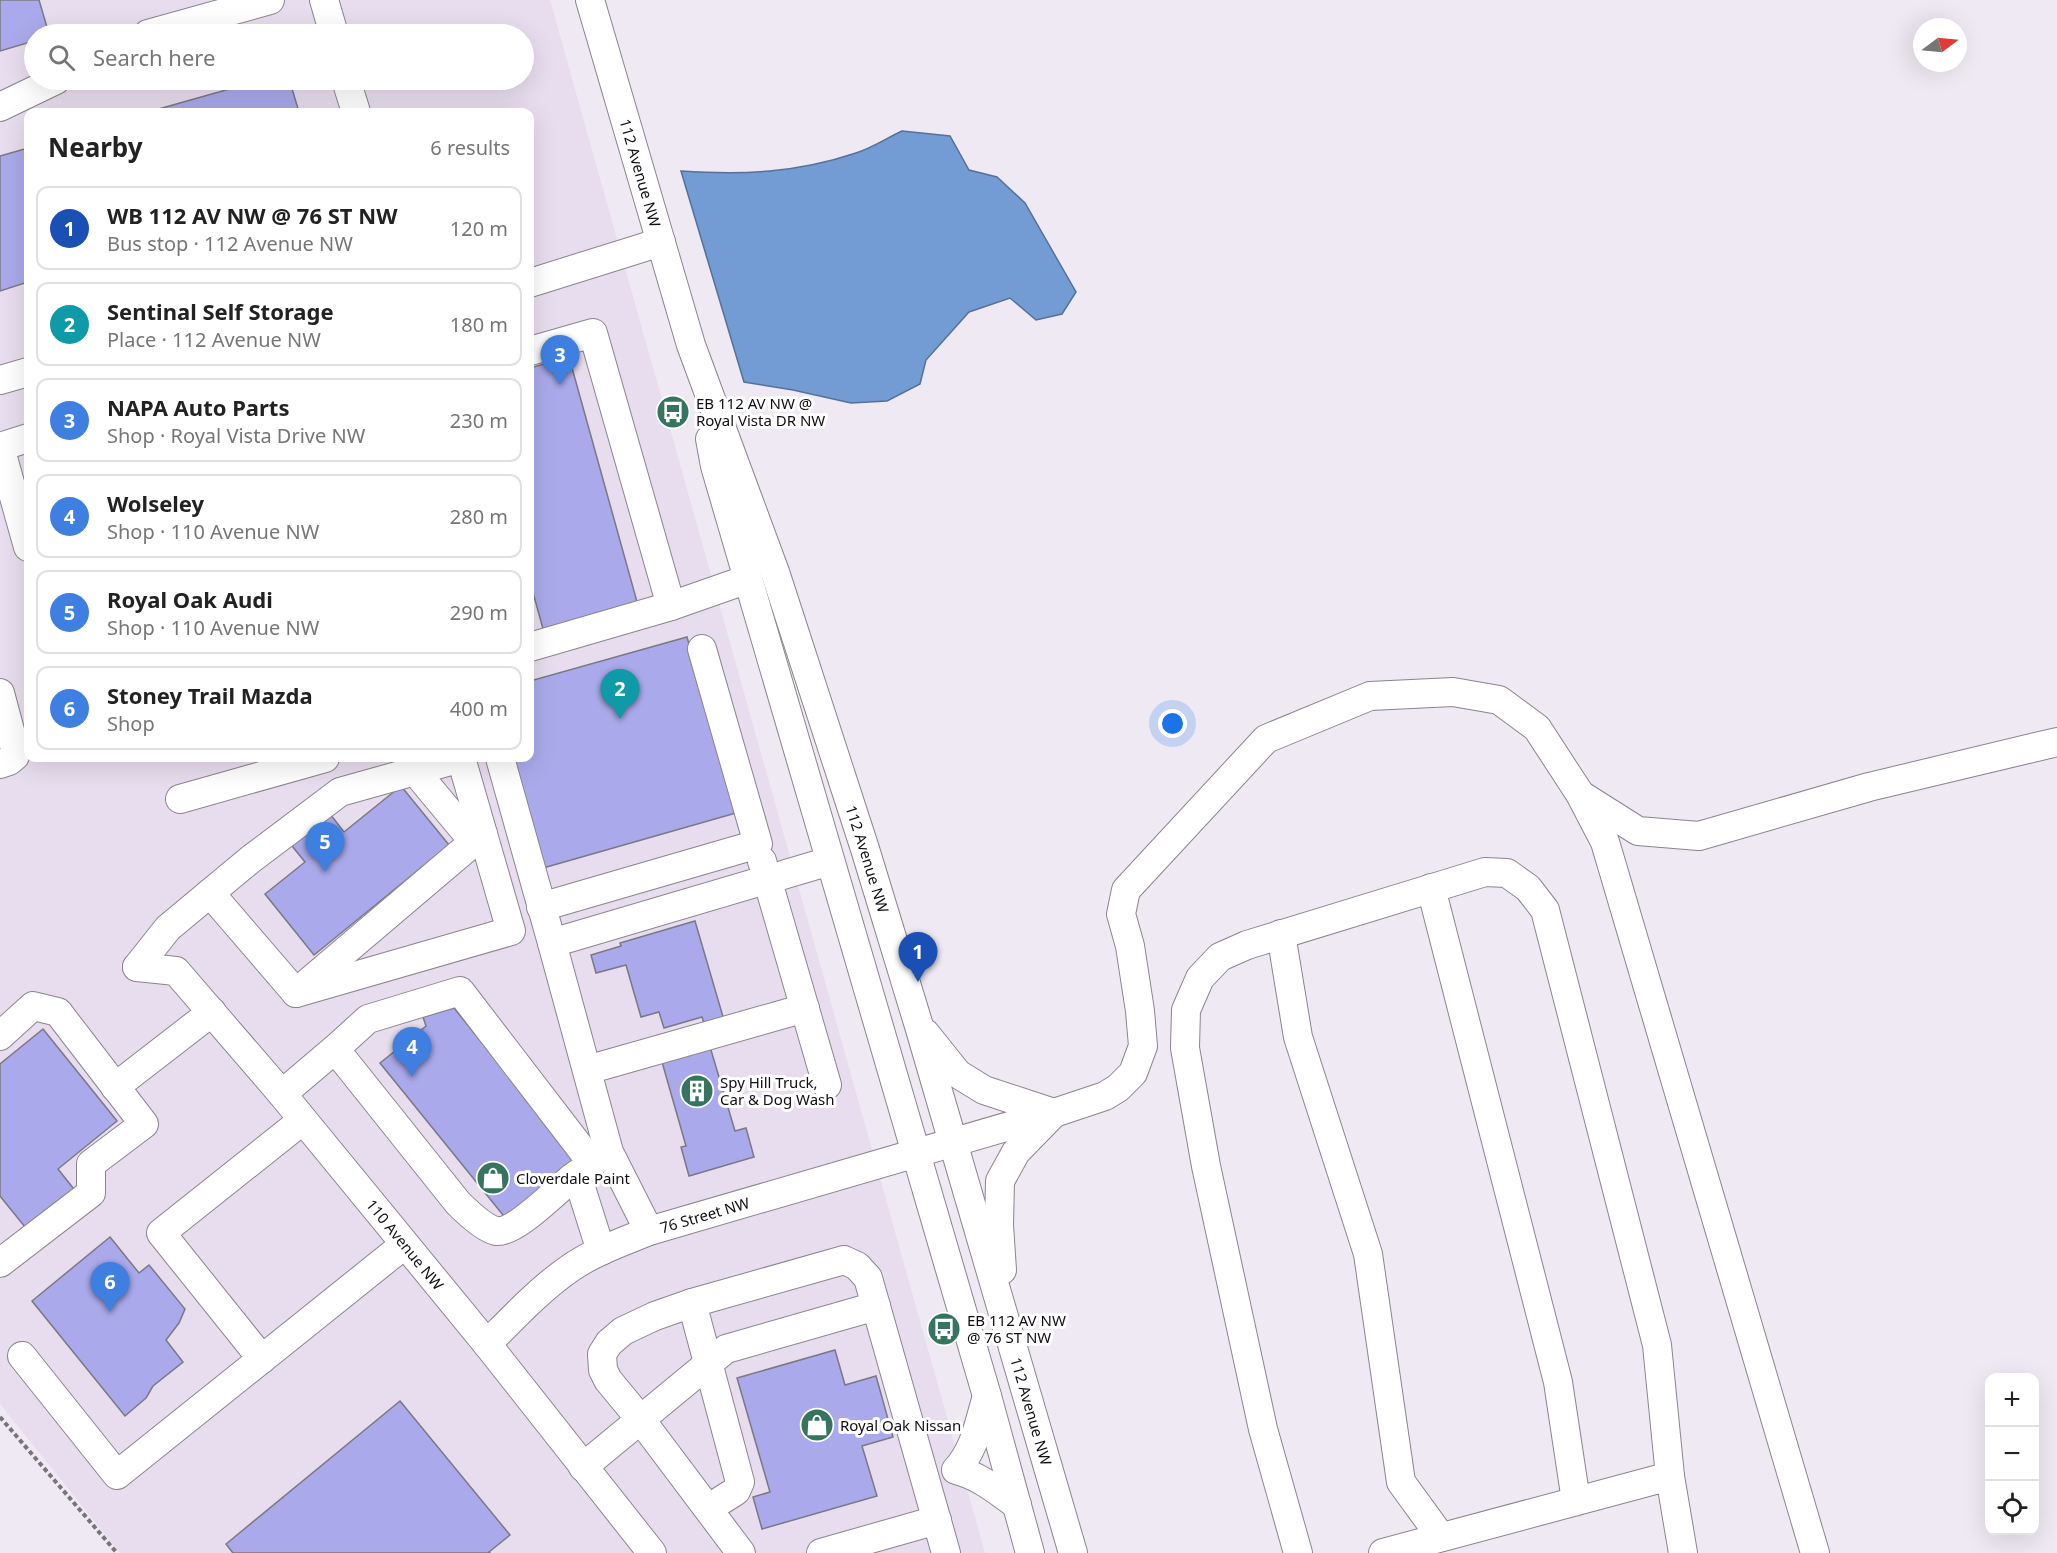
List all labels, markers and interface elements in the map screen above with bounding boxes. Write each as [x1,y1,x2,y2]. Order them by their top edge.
north arrow [1913,18,1967,72]
search box [24,24,534,90]
icon: search [45,41,78,74]
text: Search here [93,42,215,72]
street label: 112 Avenue NW [615,116,666,229]
text: Nearby [48,129,143,165]
text: 6 results [430,134,510,161]
text: WB 112 AV NW @ 76 ST NW [107,200,397,230]
text: 1 [64,215,75,242]
text: 120 m [450,215,508,242]
text: Bus stop · 112 Avenue NW [107,230,353,257]
text: Sentinal Self Storage [107,296,334,326]
text: 2 [64,311,75,338]
text: 180 m [450,311,508,338]
text: Place · 112 Avenue NW [107,326,321,353]
pin: 3 [540,336,580,385]
text: NAPA Auto Parts [107,392,289,422]
place label: EB 112 AV NW @ Royal Vista DR NW [696,393,825,430]
bus stop icon: EB 112 AV NW @ Royal Vista DR NW [655,394,691,430]
text: 3 [64,407,75,434]
text: 230 m [450,407,508,434]
text: Shop · Royal Vista Drive NW [107,422,365,449]
text: Wolseley [107,488,204,518]
text: 4 [64,503,75,530]
text: 280 m [450,503,508,530]
text: Shop · 110 Avenue NW [107,518,319,545]
text: Royal Oak Audi [107,584,273,614]
text: 5 [64,599,75,626]
text: 290 m [450,599,508,626]
text: Shop · 110 Avenue NW [107,614,319,641]
pin: 2 [600,670,640,719]
text: Stoney Trail Mazda [107,680,313,710]
text: 6 [64,695,75,722]
text: 400 m [450,695,508,722]
your location [1158,709,1187,738]
text: Shop [107,710,155,737]
street label: 112 Avenue NW [841,803,894,915]
pin: 5 [306,822,344,872]
pin: 1 [898,932,938,982]
pin: 4 [392,1028,432,1077]
place label: Spy Hill Truck, Car & Dog Wash [720,1072,835,1109]
building icon: Spy Hill Truck, Car & Dog Wash [679,1073,715,1109]
shop icon: Cloverdale Paint [475,1160,511,1196]
place label: Cloverdale Paint [516,1168,631,1188]
street label: 76 Street NW [658,1192,752,1237]
street label: 110 Avenue NW [362,1195,448,1294]
pin: 6 [90,1262,130,1312]
place label: EB 112 AV NW @ 76 ST NW [967,1310,1066,1347]
bus stop icon: EB 112 AV NW @ 76 ST NW [926,1311,962,1347]
street label: 112 Avenue NW [1006,1355,1057,1468]
map controls [1985,1373,2039,1535]
button: + [1985,1373,2039,1427]
shop icon: Royal Oak Nissan [799,1407,835,1443]
place label: Royal Oak Nissan [840,1415,961,1435]
button: − [1985,1427,2039,1481]
button: locate [1985,1481,2039,1535]

